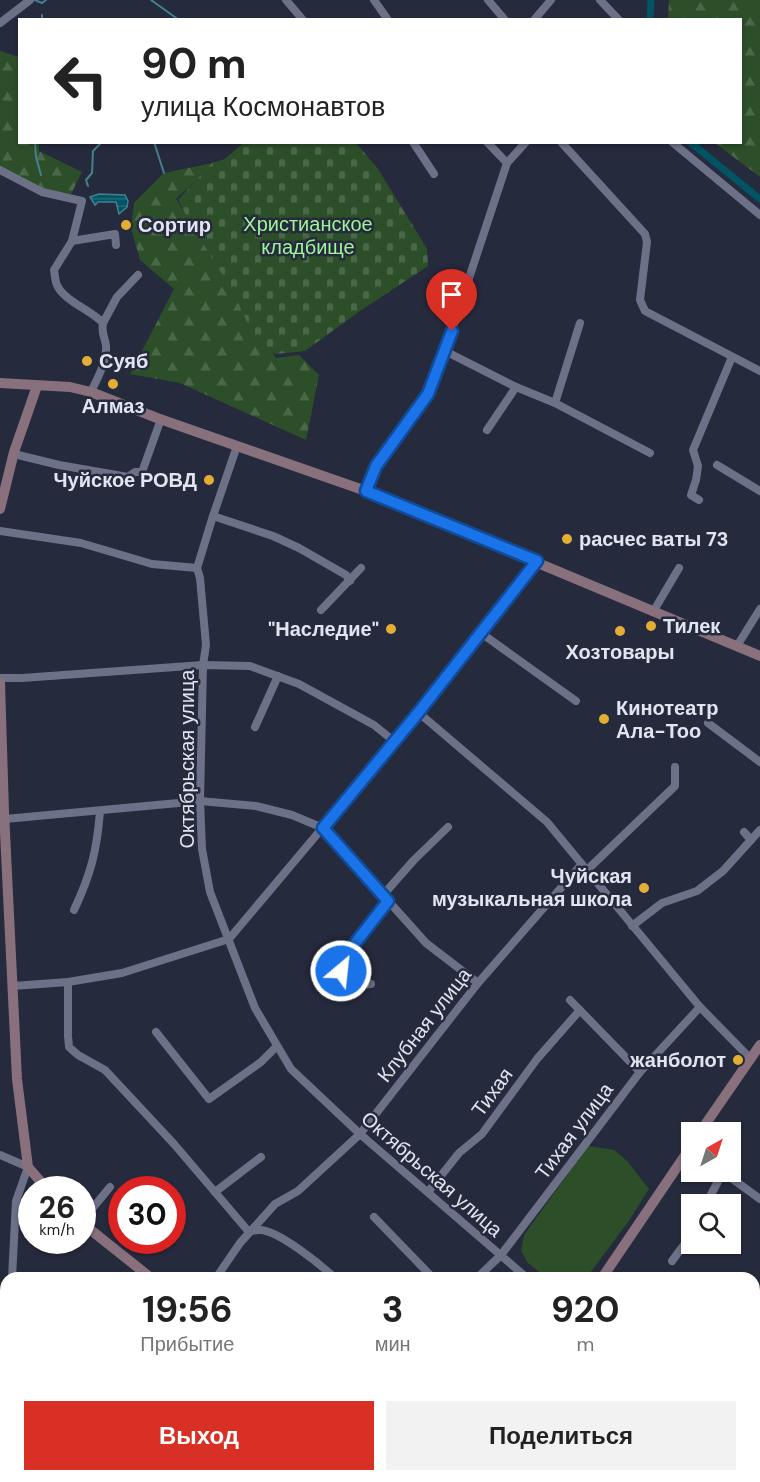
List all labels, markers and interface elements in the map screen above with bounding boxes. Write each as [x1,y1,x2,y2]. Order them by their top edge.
text: 90 m [141,36,247,91]
icon: left [42,42,120,120]
text: улица Космонавтов [141,89,385,124]
park label: Христианское кладбище [243,211,373,260]
place label: Сортир [138,212,211,238]
marker: Сортир [119,218,133,232]
pin [426,269,477,331]
icon: arrive [435,278,468,311]
place label: Суяб [99,348,148,374]
marker: Суяб [80,354,94,368]
marker: Алмаз [106,377,120,391]
place label: Алмаз [82,393,145,419]
place label: Чуйское РОВД [54,467,197,493]
marker: Чуйское РОВД [202,473,216,487]
place label: расчес ваты 73 [579,526,729,552]
marker: расчес ваты 73 [560,532,574,546]
place label: Тилек [663,613,721,639]
place label: "Наследие" [268,616,379,642]
marker: Тилек [644,619,658,633]
marker: "Наследие" [384,622,398,636]
marker: Хозтовары [613,624,627,638]
place label: Хозтовары [565,639,675,665]
street label: Октябрьская улица [174,669,200,848]
place label: Кинотеатр Ала-Тоо [616,695,718,744]
marker: Кинотеатр Ала-Тоо [597,712,611,726]
place label: Чуйская музыкальная школа [432,863,633,912]
marker: Чуйская музыкальная школа [637,881,651,895]
position arrow [309,939,373,1003]
street label: Клубная улица [371,962,477,1087]
place label: жанболот [629,1047,726,1073]
marker: жанболот [731,1053,745,1067]
street label: Тихая [466,1062,518,1122]
street label: Тихая улица [529,1077,619,1185]
street label: Октябрьская улица [356,1105,509,1243]
north arrow [681,1122,741,1182]
map controls [681,1122,741,1254]
speed limit sign: 30 [108,1176,186,1254]
text: 26 [39,1188,75,1227]
button: search [681,1194,741,1254]
text: km/h [39,1220,75,1240]
text: 19:56 [142,1286,233,1333]
text: 3 [382,1286,404,1333]
text: 920 [551,1286,620,1333]
text: Прибытие [140,1331,234,1357]
text: мин [375,1331,411,1357]
text: m [576,1331,594,1357]
button: Выход [24,1401,374,1470]
button: Поделиться [386,1401,736,1470]

